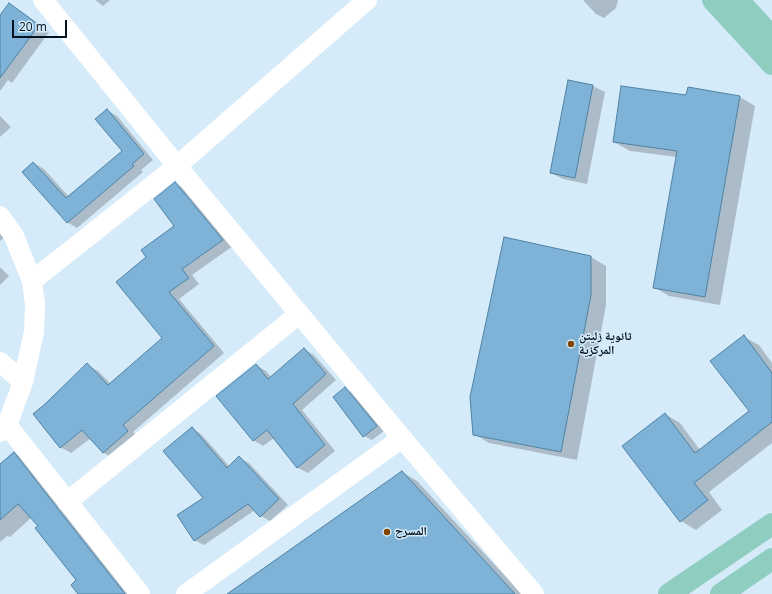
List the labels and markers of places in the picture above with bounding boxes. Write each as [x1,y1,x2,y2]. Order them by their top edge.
place label: ثانوية زليتن المركزية [579,330,632,358]
marker: ثانوية زليتن المركزية [566,339,576,349]
place label: المسرح [395,525,427,539]
marker: المسرح [382,527,392,537]

